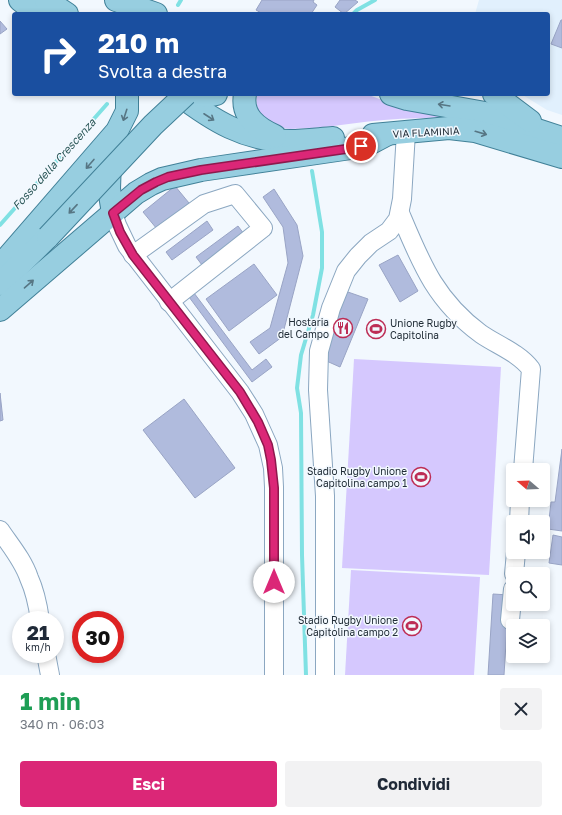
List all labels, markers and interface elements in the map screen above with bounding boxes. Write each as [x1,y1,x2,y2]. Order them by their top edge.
text: 210 m [98,26,179,59]
icon: right [32,28,84,80]
text: Svolta a destra [98,60,227,82]
one-way arrow [438,101,451,109]
one-way arrow [121,109,128,122]
one-way arrow [203,113,214,121]
water label: Fosso della Crescenza [9,115,98,212]
street label: VIA FLAMINIA [392,124,460,140]
pin [344,129,378,163]
one-way arrow [475,130,488,137]
icon: arrive [350,135,372,157]
one-way arrow [85,158,94,169]
one-way arrow [69,204,78,214]
one-way arrow [24,280,35,289]
place label: Hostaria del Campo [278,316,329,340]
restaurant icon: Hostaria del Campo [332,317,354,339]
place label: Unione Rugby Capitolina [390,317,457,341]
sports icon: Unione Rugby Capitolina [365,318,387,340]
north arrow [506,463,550,507]
map controls [506,463,550,663]
place label: Stadio Rugby Unione Capitolina campo 1 [307,465,407,489]
sports icon: Stadio Rugby Unione Capitolina campo 1 [410,466,432,488]
button: sound [506,515,550,559]
position arrow [253,561,295,603]
button: search [506,567,550,611]
speed limit sign: 30 [72,611,124,663]
place label: Stadio Rugby Unione Capitolina campo 2 [298,614,398,638]
sports icon: Stadio Rugby Unione Capitolina campo 2 [401,615,423,637]
button: layers [506,619,550,663]
text: 21 [27,620,49,644]
text: km/h [25,641,51,653]
text: 1 min [20,686,80,715]
button: close [500,688,542,730]
text: 340 m · 06:03 [20,716,104,732]
button: Esci [20,761,277,807]
button: Condividi [285,761,542,807]

